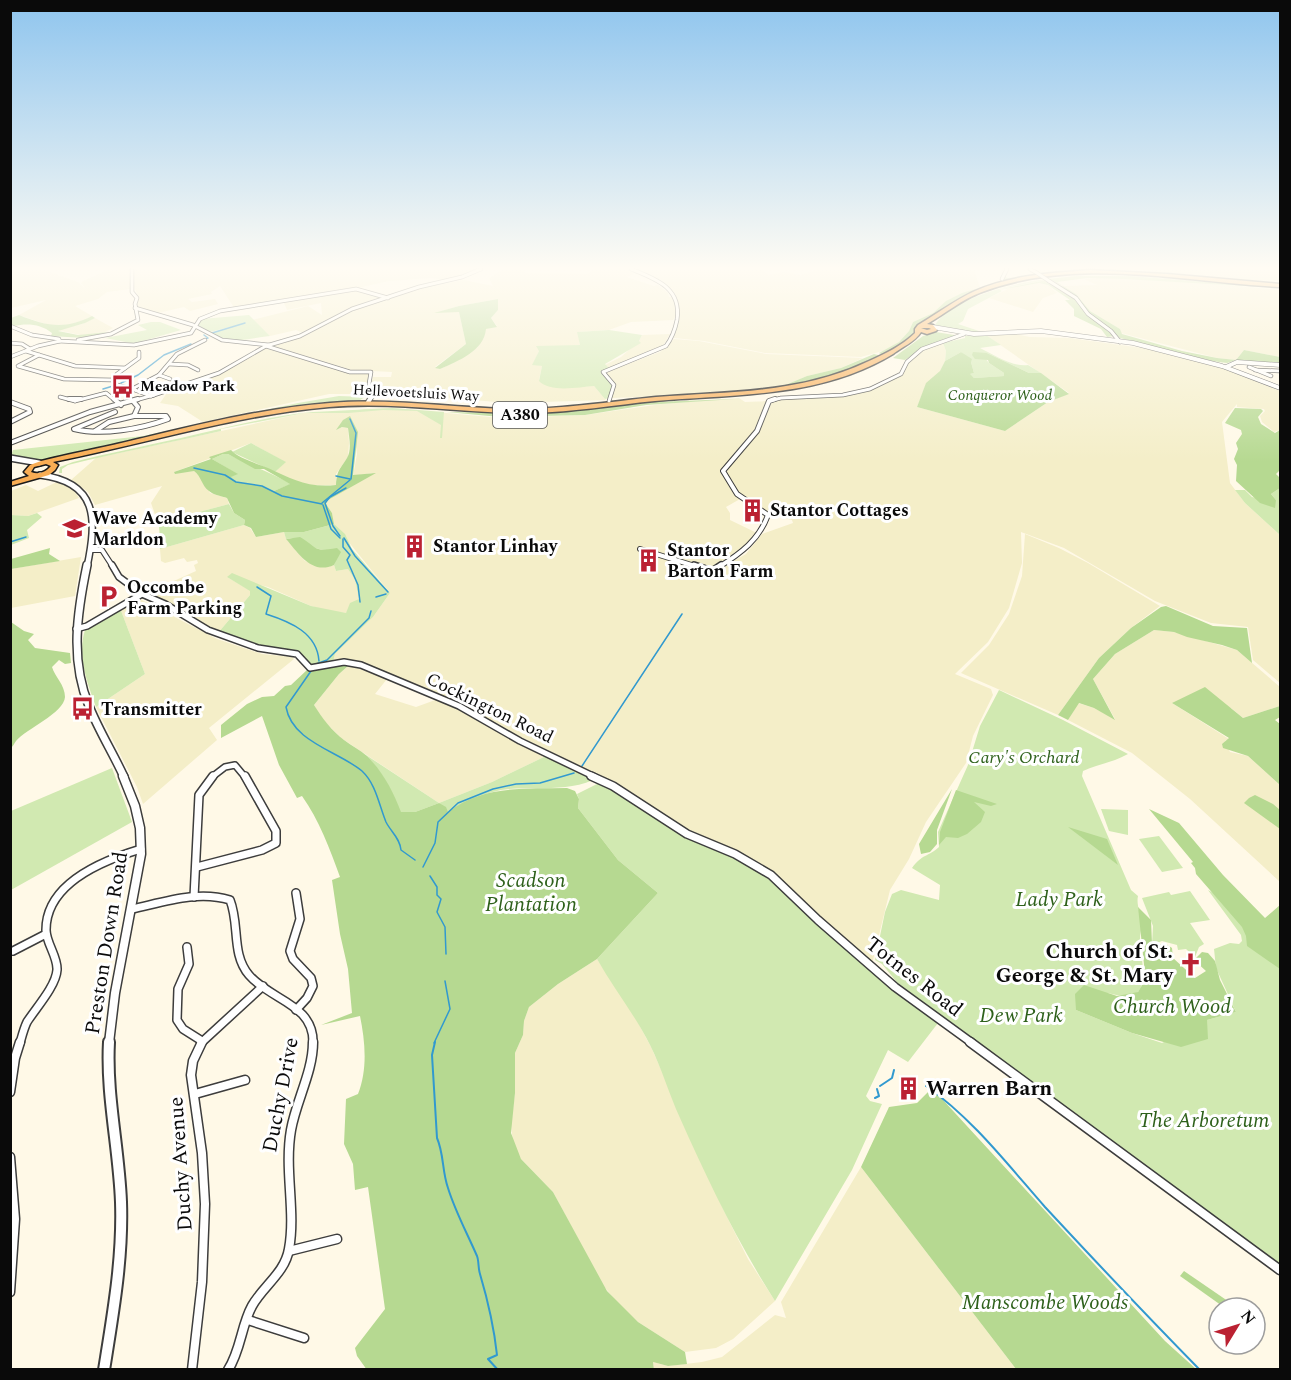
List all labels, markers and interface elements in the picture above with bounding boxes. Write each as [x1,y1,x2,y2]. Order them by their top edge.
bus stop icon: Meadow Park [109,373,135,399]
place label: Meadow Park [140,375,235,398]
street label: Hellevoetsluis Way [352,378,481,408]
park label: Conqueror Wood [948,384,1052,407]
road number: A380 [493,402,547,428]
building icon: Stantor Cottages [739,497,765,523]
place label: Stantor Cottages [770,497,909,524]
place label: Wave Academy Marldon [92,505,219,553]
school or university icon: Wave Academy Marldon [61,515,87,541]
building icon: Stantor Linhay [402,533,428,559]
place label: Stantor Linhay [433,533,559,560]
place label: Stantor Barton Farm [667,537,773,585]
building icon: Stantor Barton Farm [636,547,662,573]
place label: Occombe Farm Parking [127,574,242,622]
parking icon: Occombe Farm Parking [96,584,122,610]
street label: Cockington Road [422,665,558,751]
bus stop icon: Transmitter [70,696,96,722]
place label: Transmitter [101,696,202,723]
park label: Cary's Orchard [968,744,1080,771]
street label: Preston Down Road [77,849,137,1037]
park label: Scadson Plantation [485,865,577,921]
park label: Lady Park [1015,884,1103,916]
street label: Totnes Road [858,929,970,1025]
place label: Church of St. George & St. Mary [996,936,1174,992]
church icon: Church of St. George & St. Mary [1178,951,1204,977]
park label: Church Wood [1113,991,1231,1023]
park label: Dew Park [979,1000,1063,1032]
street label: Duchy Drive [254,1035,308,1155]
place label: Warren Barn [926,1073,1052,1105]
building icon: Warren Barn [895,1076,921,1102]
street label: Duchy Avenue [160,1096,202,1232]
park label: The Arboretum [1138,1105,1270,1137]
park label: Manscombe Woods [962,1287,1129,1319]
north arrow [1207,1296,1267,1356]
text: N [1235,1305,1262,1330]

